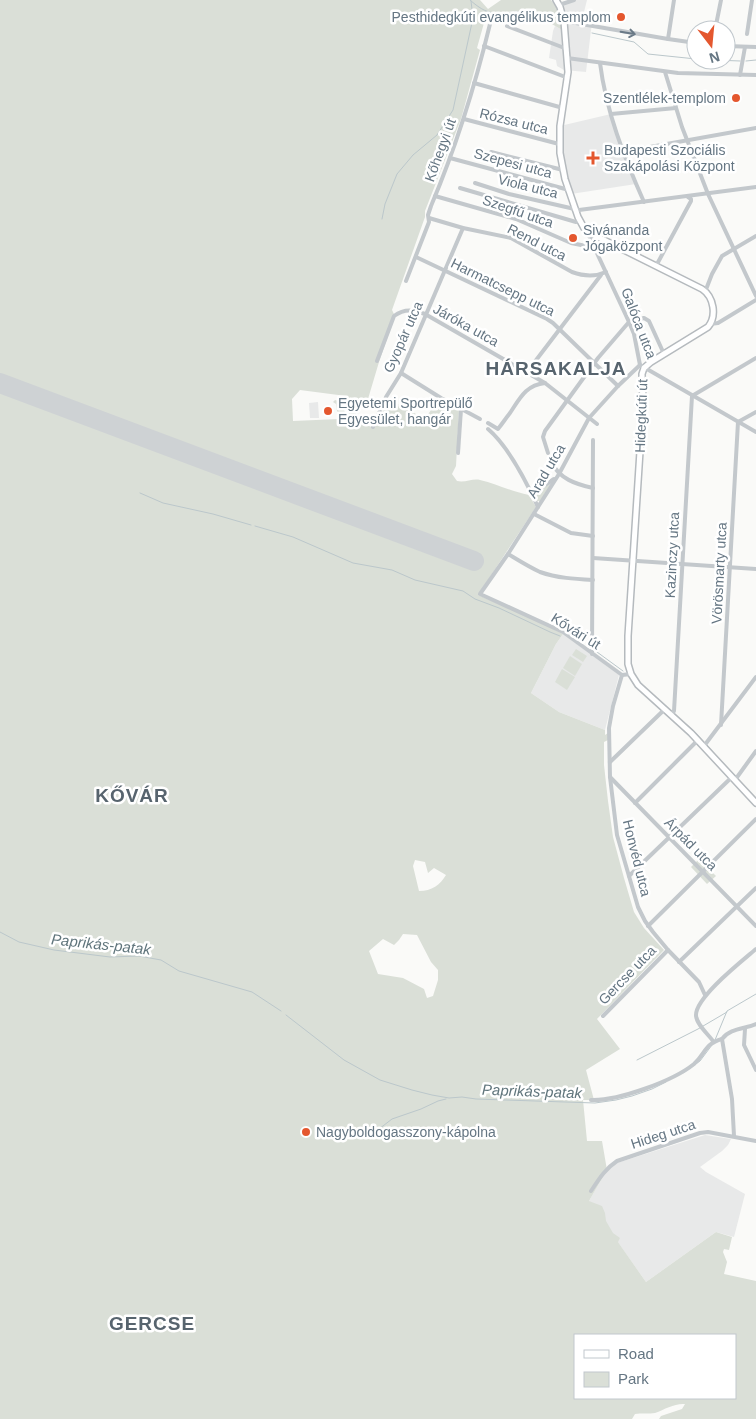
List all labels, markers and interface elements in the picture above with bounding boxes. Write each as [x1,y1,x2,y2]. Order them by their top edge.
place label: Pesthidegkúti evangélikus templom [392,9,611,25]
marker: Pesthidegkúti evangélikus templom [615,11,627,23]
north arrow [686,20,736,70]
one-way arrow [620,28,636,38]
text: N [708,48,722,67]
place label: Szentlélek-templom [603,90,726,106]
marker: Szentlélek-templom [730,92,742,104]
street label: Rózsa utca [478,105,550,137]
street label: Kőhegyi út [421,116,459,184]
place label: Budapesti Szociális Szakápolási Központ [604,142,735,174]
street label: Szepesi utca [472,145,554,181]
marker: Budapesti Szociális Szakápolási Központ [586,151,600,165]
street label: Viola utca [496,171,560,201]
street label: Szegfű utca [480,191,556,231]
street label: Rend utca [505,220,569,264]
place label: Sivánanda Jógaközpont [583,222,663,254]
marker: Sivánanda Jógaközpont [567,232,579,244]
street label: Harmatcsepp utca [448,255,558,319]
street label: Galóca utca [618,285,660,361]
street label: Gyopár utca [380,299,426,375]
street label: Járóka utca [430,300,502,350]
district label: HÁRSAKALJA [486,358,626,379]
street label: Hidegkúti út [632,379,650,453]
place label: Egyetemi Sportrepülő Egyesület, hangár [338,395,473,427]
marker: Egyetemi Sportrepülő Egyesület, hangár [322,405,334,417]
street label: Arad utca [524,441,568,501]
street label: Kazinczy utca [662,511,682,599]
street label: Vörösmarty utca [708,521,730,624]
street label: Kővári út [548,610,604,652]
district label: KŐVÁR [95,785,169,806]
street label: Árpád utca [661,814,721,874]
street label: Honvéd utca [620,818,654,898]
water label: Paprikás-patak [50,930,153,958]
street label: Gercse utca [595,942,659,1008]
water label: Paprikás-patak [482,1081,584,1101]
street label: Hideg utca [629,1116,697,1152]
place label: Nagyboldogasszony-kápolna [316,1124,496,1140]
marker: Nagyboldogasszony-kápolna [300,1126,312,1138]
district label: GERCSE [109,1313,195,1334]
legend [574,1334,736,1399]
text: Road [618,1345,654,1362]
text: Park [618,1370,649,1387]

